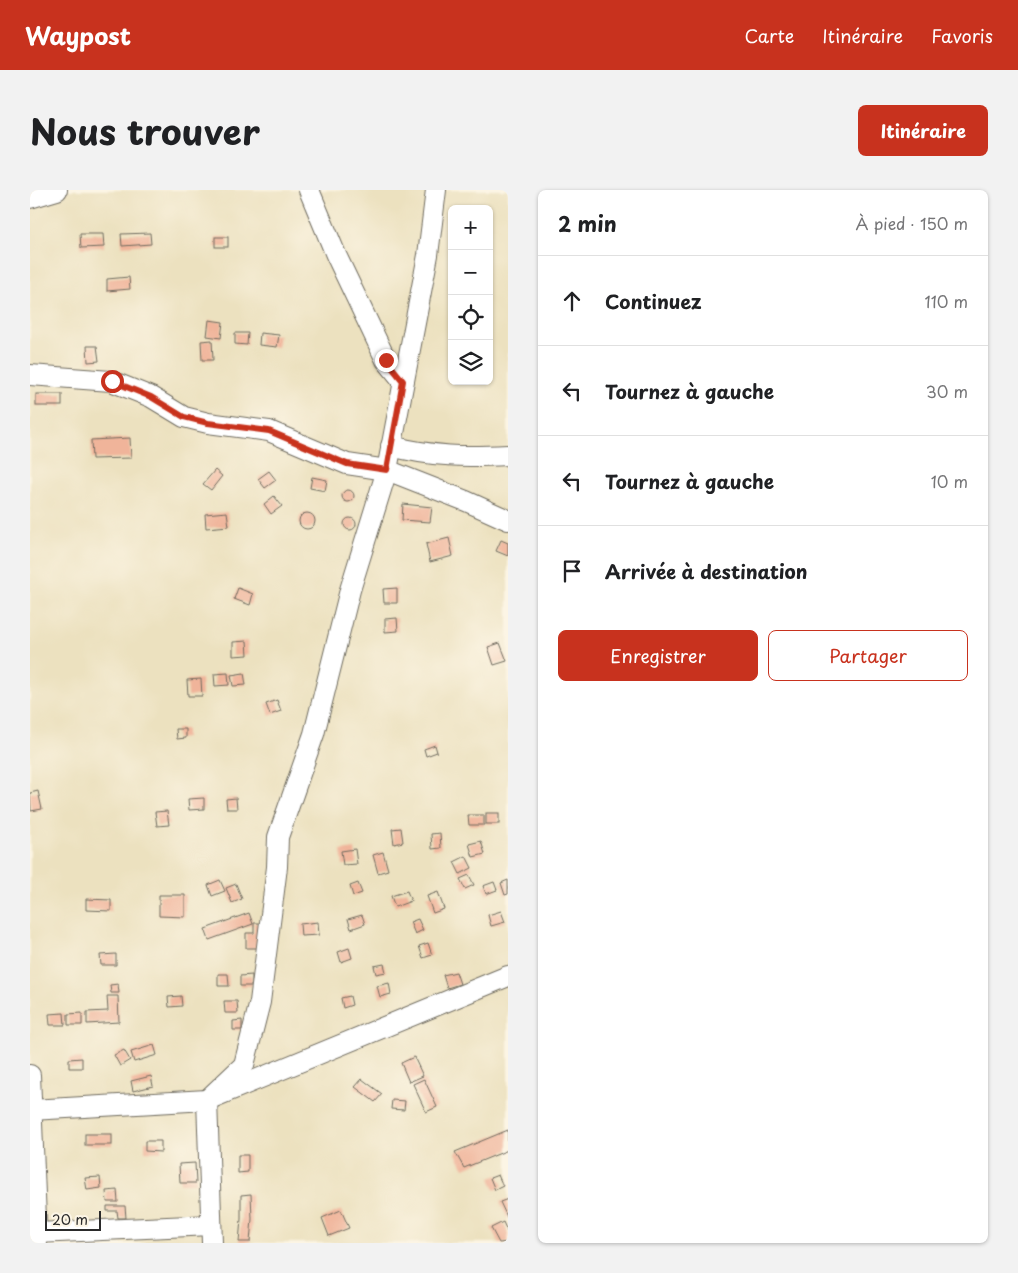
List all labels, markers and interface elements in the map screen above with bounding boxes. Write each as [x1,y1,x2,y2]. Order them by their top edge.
text: Waypost [25,17,131,53]
text: Carte [744,22,794,49]
text: Itinéraire [822,22,903,49]
text: Favoris [931,22,993,49]
text: Nous trouver [30,104,260,157]
button: Itinéraire [858,105,988,156]
map controls [448,205,493,385]
button: + [448,205,493,250]
text: 2 min [558,207,617,239]
text: À pied · 150 m [855,211,968,235]
button: − [448,250,493,295]
icon: ahead [558,287,586,315]
text: Continuez [605,287,702,315]
text: 110 m [925,289,968,313]
button: locate [448,295,493,340]
button: layers [448,340,493,385]
route end [375,349,398,372]
route start [101,370,124,393]
icon: left [558,377,586,405]
text: Tournez à gauche [605,377,774,405]
text: 30 m [926,379,968,403]
icon: left [558,467,586,495]
text: Tournez à gauche [605,467,774,495]
text: 10 m [931,469,968,493]
icon: arrive [558,557,586,585]
text: Arrivée à destination [605,557,808,585]
button: Enregistrer [558,630,758,681]
button: Partager [768,630,968,681]
scale bar [45,1208,101,1231]
text: 20 m [52,1209,88,1230]

